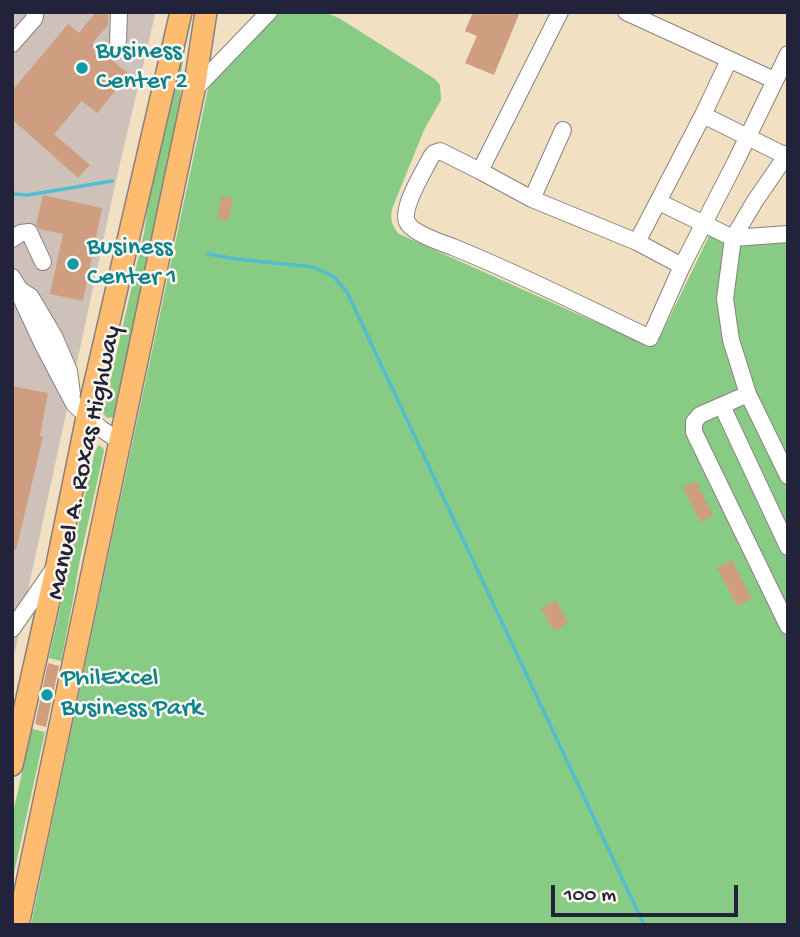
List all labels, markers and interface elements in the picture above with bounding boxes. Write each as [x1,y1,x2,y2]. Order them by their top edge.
place label: Business Center 2 [96,37,188,98]
marker: Business Center 2 [74,60,90,76]
place label: Business Center 1 [87,233,177,294]
marker: Business Center 1 [65,256,81,272]
street label: Manuel A. Roxas Highway [42,323,130,603]
place label: PhilExcel Business Park [61,664,202,726]
marker: PhilExcel Business Park [39,687,55,703]
scale bar [555,870,742,914]
text: 100 m [564,884,616,909]

